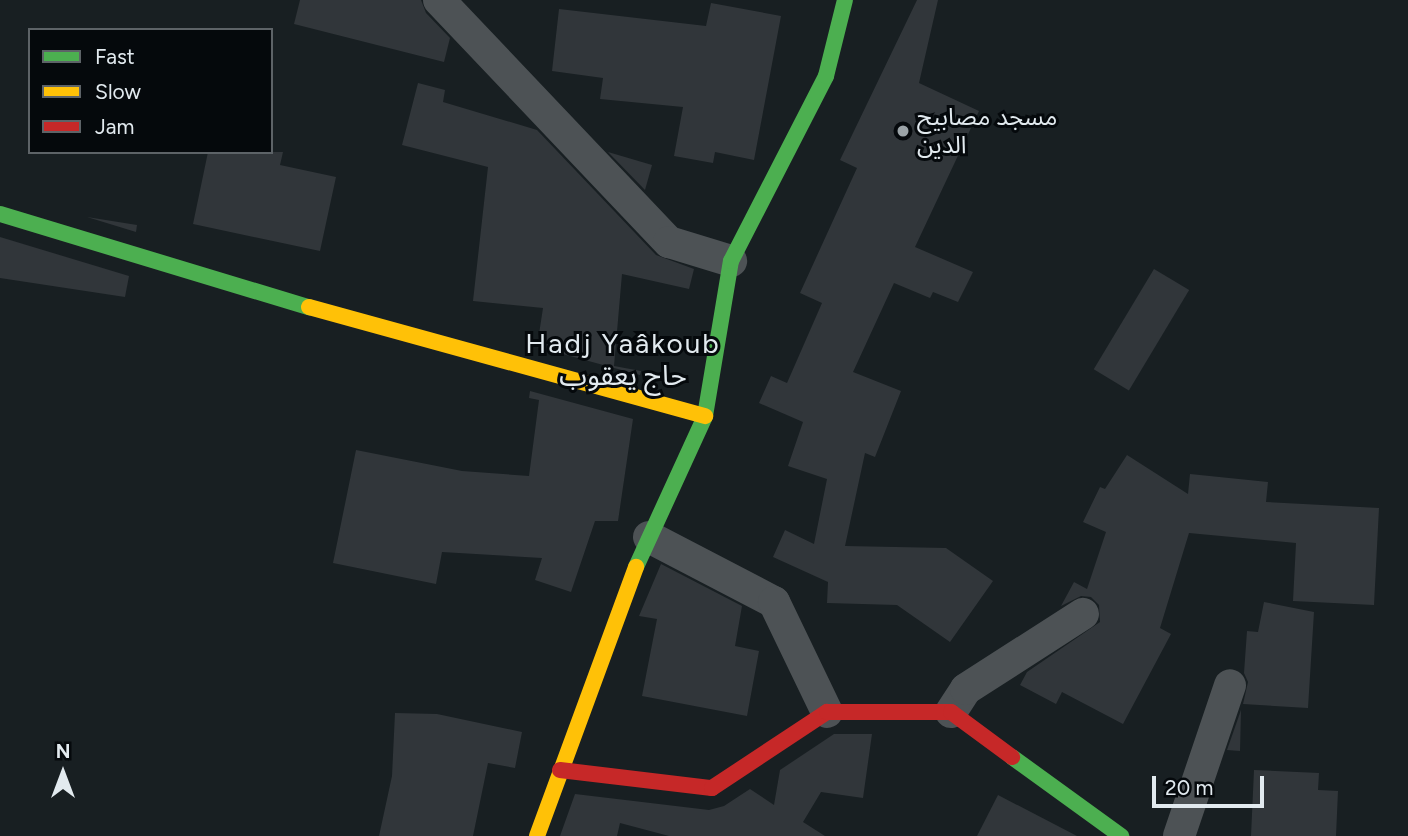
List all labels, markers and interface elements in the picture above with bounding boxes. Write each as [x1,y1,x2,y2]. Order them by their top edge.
legend [28,28,273,154]
text: Fast [95,44,135,69]
text: Slow [95,79,141,104]
place label: مسجد مصابيح الدين [917,103,1057,159]
text: Jam [95,114,134,139]
marker: مسجد مصابيح الدين [895,123,911,139]
district label: Hadj Yaâkoub حاج يعقوب [527,326,719,392]
north arrow [28,738,98,808]
text: N [56,740,70,763]
scale bar [1156,762,1268,806]
text: 20 m [1165,775,1213,800]

